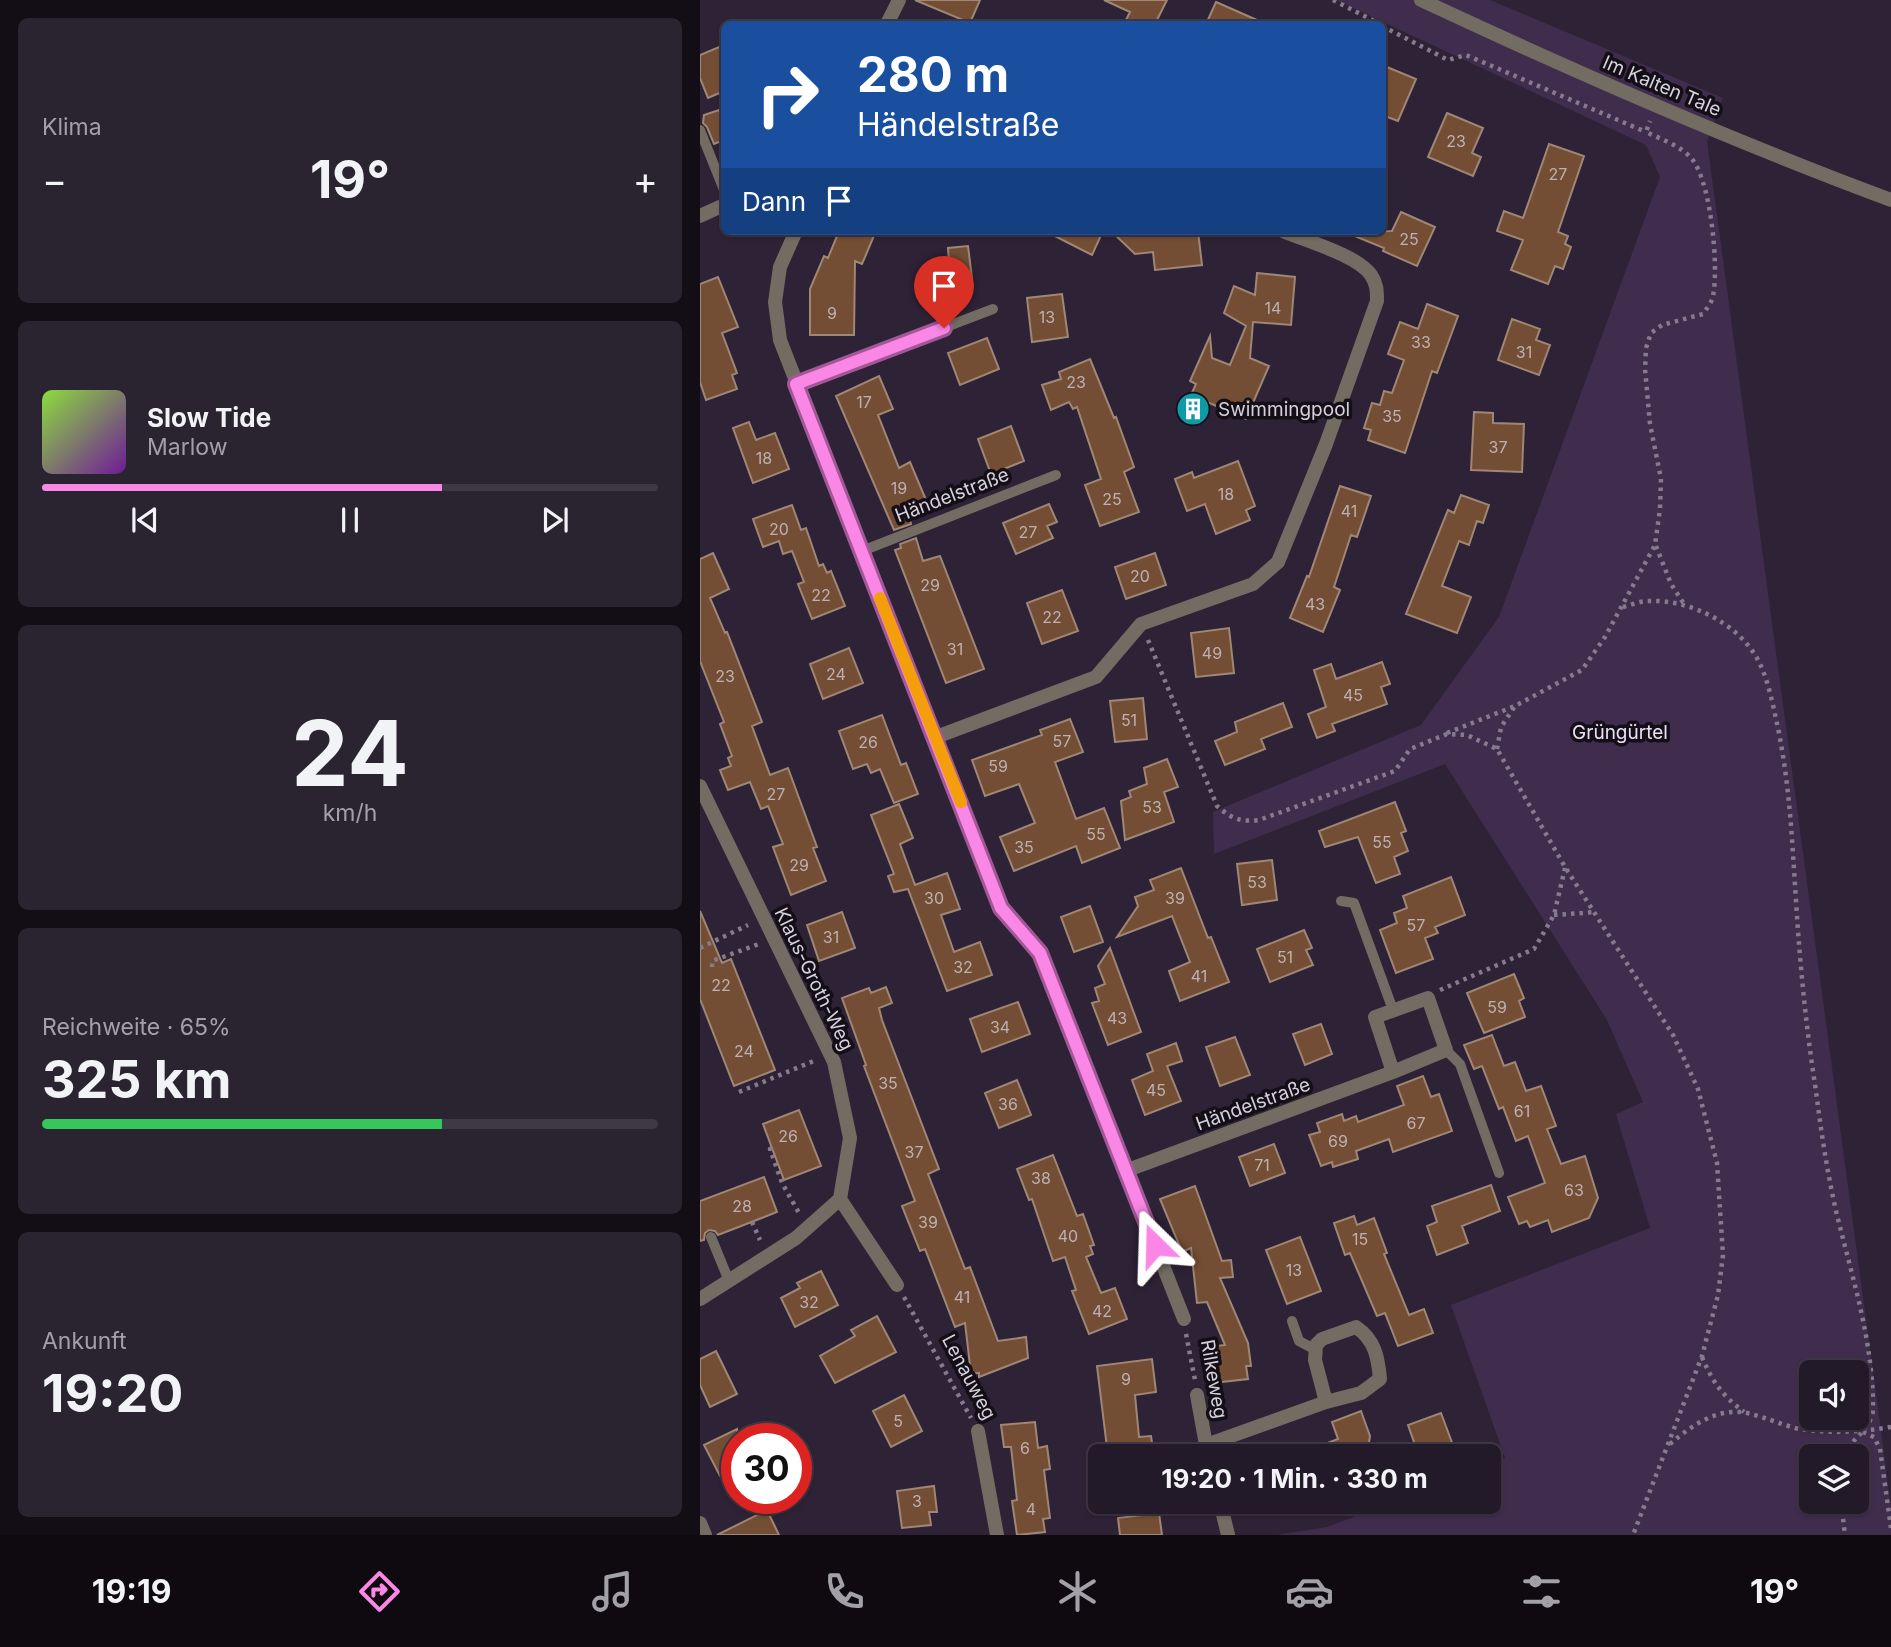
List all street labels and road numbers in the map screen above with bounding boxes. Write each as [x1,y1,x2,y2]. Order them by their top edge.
street label: Im Kalten Tale [1599,51,1725,121]
street label: Händelstraße [892,463,1012,527]
street label: Klaus-Groth-Weg [769,904,859,1054]
street label: Händelstraße [1193,1073,1313,1135]
street label: Lenauweg [937,1331,1001,1423]
street label: Rilkeweg [1196,1338,1232,1420]

